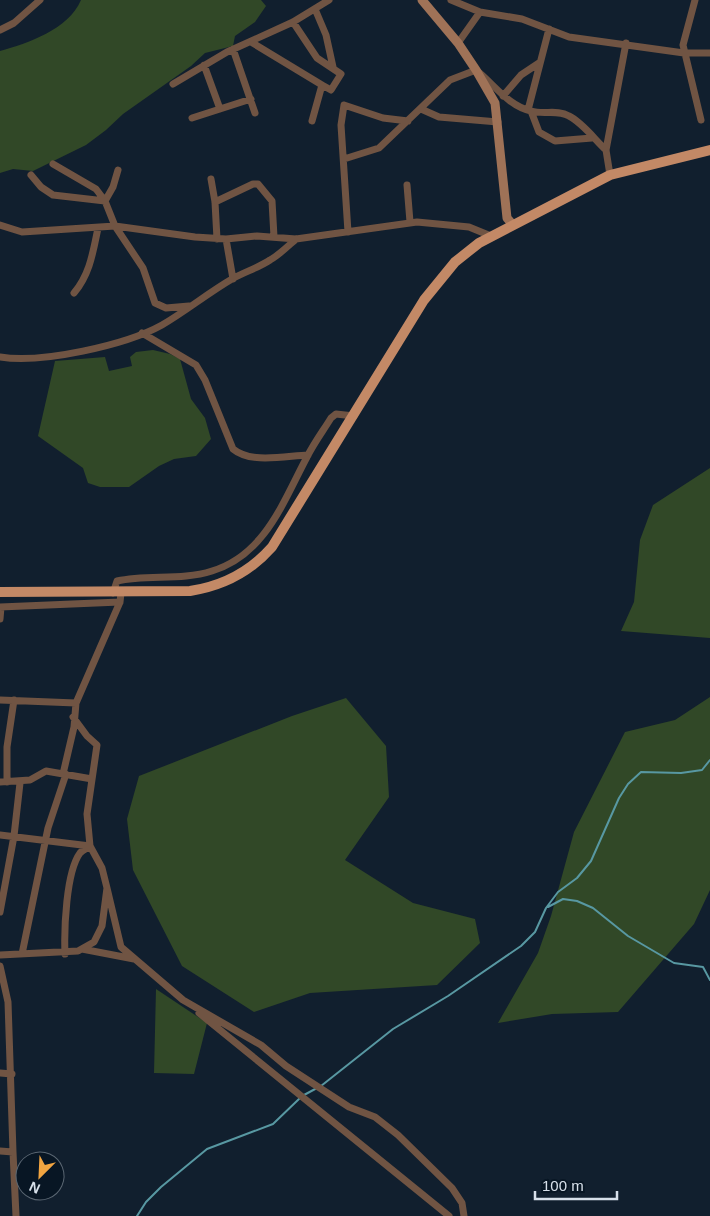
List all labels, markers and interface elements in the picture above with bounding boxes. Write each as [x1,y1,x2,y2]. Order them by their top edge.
north arrow [15,1151,65,1201]
scale bar [535,1168,618,1200]
text: 100 m [542,1177,584,1194]
text: N [27,1179,43,1197]

